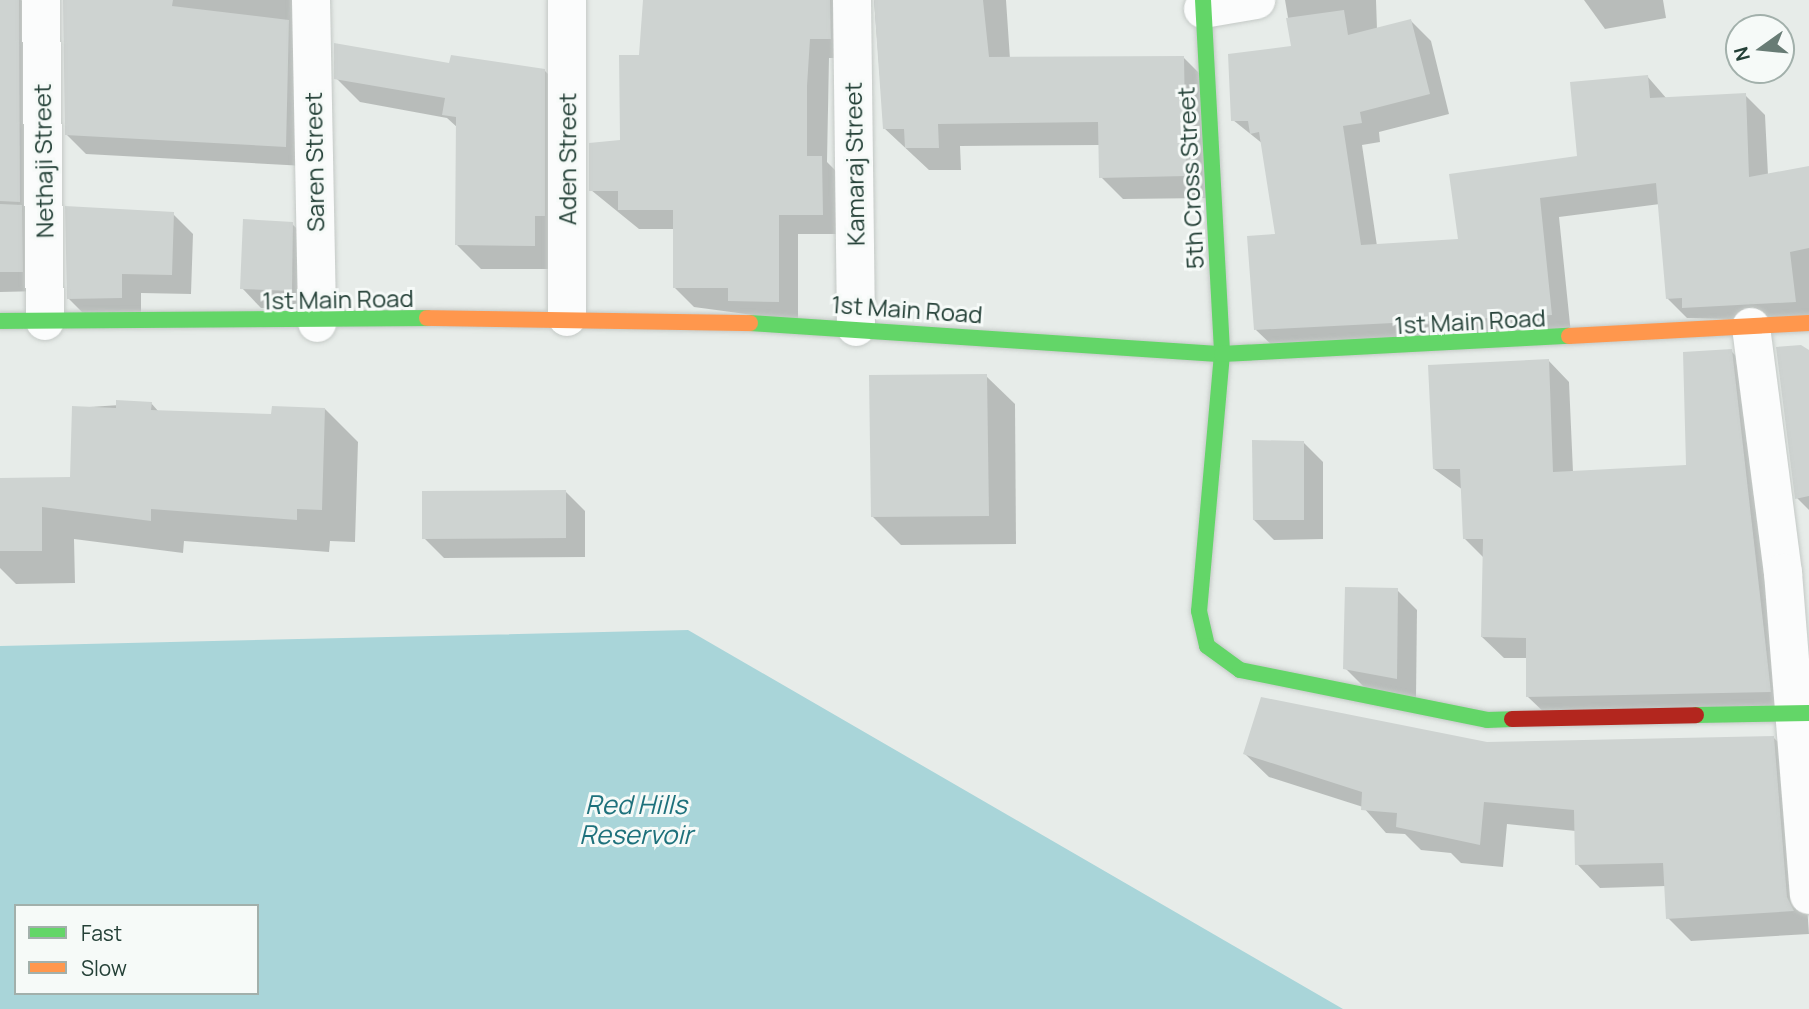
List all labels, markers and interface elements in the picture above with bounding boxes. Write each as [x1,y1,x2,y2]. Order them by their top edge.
north arrow [1725,14,1795,84]
text: N [1727,44,1756,64]
street label: Kamaraj Street [838,82,870,246]
street label: Nethaji Street [27,83,59,239]
street label: 5th Cross Street [1171,86,1209,270]
street label: Saren Street [298,92,330,232]
street label: Aden Street [553,93,581,225]
street label: 1st Main Road [262,283,414,315]
street label: 1st Main Road [830,289,984,329]
street label: 1st Main Road [1394,303,1546,339]
water label: Red Hills Reservoir [579,789,693,850]
legend [14,904,259,995]
text: Fast [81,919,122,947]
text: Slow [81,954,127,982]

